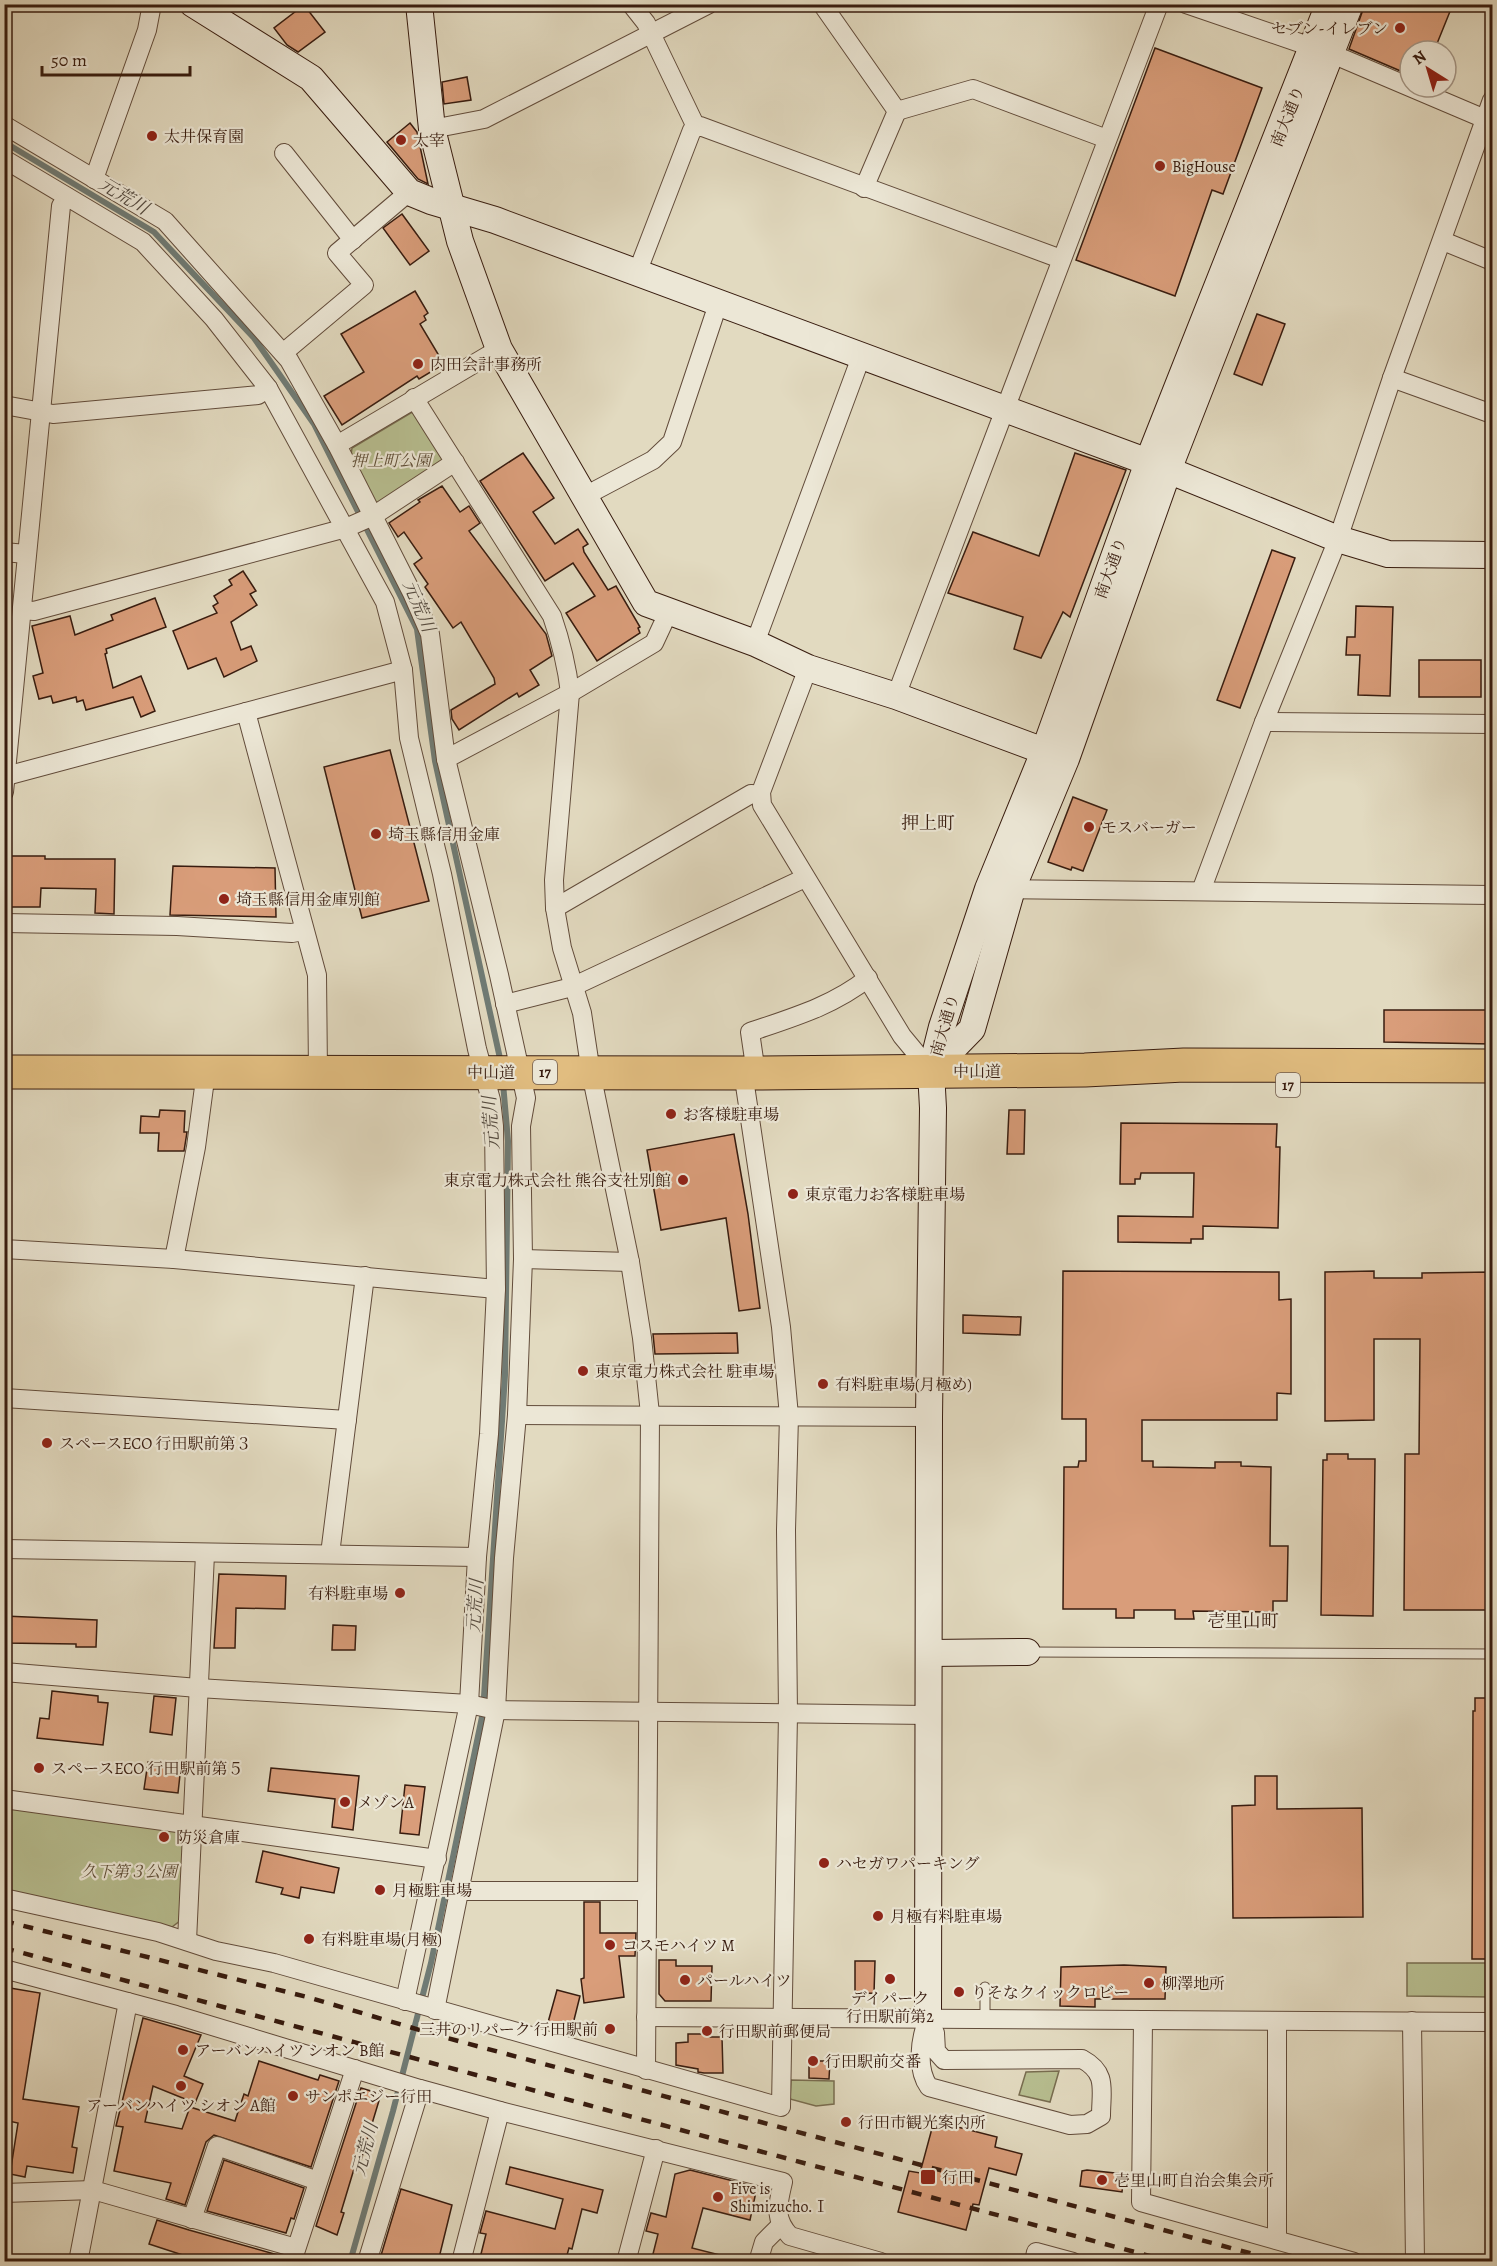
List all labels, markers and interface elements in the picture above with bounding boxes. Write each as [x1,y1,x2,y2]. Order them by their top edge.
place label: セブン-イレブン [1271,18,1388,40]
marker: セブン-イレブン [1393,21,1407,35]
scale bar [42,39,190,77]
north arrow [1398,39,1458,99]
text: N [1408,45,1431,70]
text: 50 m [51,48,87,72]
street label: 南大通り [1266,83,1310,150]
place label: 太井保育園 [164,126,244,148]
marker: 太井保育園 [145,129,159,143]
place label: 太宰 [413,130,445,152]
marker: 太宰 [394,133,408,147]
place label: BigHouse [1172,156,1236,178]
marker: BigHouse [1153,159,1167,173]
water label: 元荒川 [95,172,155,221]
place label: 内田会計事務所 [430,354,542,376]
marker: 内田会計事務所 [411,357,425,371]
park label: 押上町公園 [351,450,434,472]
street label: 南大通り [1090,535,1132,602]
water label: 元荒川 [397,576,441,637]
district label: 押上町 [901,811,955,835]
place label: モスバーガー [1101,817,1197,839]
marker: モスバーガー [1082,820,1096,834]
place label: 埼玉縣信用金庫 [388,824,500,846]
marker: 埼玉縣信用金庫 [369,827,383,841]
place label: 埼玉縣信用金庫別館 [236,889,380,911]
marker: 埼玉縣信用金庫別館 [217,892,231,906]
street label: 南大通り [926,991,964,1059]
road number: 17 [533,1060,557,1084]
street label: 中山道 [953,1061,1001,1083]
street label: 中山道 [467,1062,515,1084]
road number: 17 [1276,1073,1300,1097]
water label: 元荒川 [477,1093,505,1151]
place label: お客様駐車場 [683,1104,779,1126]
marker: お客様駐車場 [664,1107,678,1121]
place label: 東京電力株式会社 熊谷支社別館 [444,1170,671,1192]
marker: 東京電力株式会社 熊谷支社別館 [676,1173,690,1187]
place label: 東京電力お客様駐車場 [805,1184,965,1206]
marker: 東京電力お客様駐車場 [786,1187,800,1201]
place label: 東京電力株式会社 駐車場 [595,1361,774,1383]
marker: 東京電力株式会社 駐車場 [576,1364,590,1378]
place label: 有料駐車場(月極め) [835,1374,972,1396]
marker: 有料駐車場(月極め) [816,1377,830,1391]
place label: スペースECO 行田駅前第３ [59,1433,251,1455]
marker: スペースECO 行田駅前第３ [40,1436,54,1450]
water label: 元荒川 [461,1576,489,1634]
place label: 有料駐車場 [308,1583,388,1605]
marker: 有料駐車場 [393,1586,407,1600]
district label: 壱里山町 [1207,1609,1279,1633]
place label: スペースECO 行田駅前第５ [51,1758,243,1780]
marker: スペースECO 行田駅前第５ [32,1761,46,1775]
place label: メゾンA [357,1792,415,1814]
marker: メゾンA [338,1795,352,1809]
place label: 防災倉庫 [176,1827,240,1849]
marker: 防災倉庫 [157,1830,171,1844]
place label: ハセガワパーキング [836,1853,980,1875]
marker: ハセガワパーキング [817,1856,831,1870]
park label: 久下第３公園 [81,1861,180,1883]
place label: 月極駐車場 [392,1880,472,1902]
marker: 月極駐車場 [373,1883,387,1897]
place label: 月極有料駐車場 [890,1906,1002,1928]
marker: 月極有料駐車場 [871,1909,885,1923]
place label: 有料駐車場(月極) [321,1929,442,1951]
marker: 有料駐車場(月極) [302,1932,316,1946]
place label: コスモハイツ M [622,1935,735,1957]
marker: コスモハイツ M [603,1938,617,1952]
place label: パールハイツ [697,1970,792,1992]
marker: デイパーク 行田駅前第2 [883,1972,897,1986]
marker: パールハイツ [678,1973,692,1987]
place label: 柳澤地所 [1161,1973,1225,1995]
marker: 柳澤地所 [1142,1976,1156,1990]
place label: りそなクイックロビー [971,1982,1129,2004]
marker: りそなクイックロビー [952,1985,966,1999]
place label: デイパーク 行田駅前第2 [846,1988,934,2028]
place label: 三井のリパーク 行田駅前 [419,2019,598,2041]
place label: 行田駅前郵便局 [719,2021,831,2043]
marker: 三井のリパーク 行田駅前 [603,2022,617,2036]
marker: 行田駅前郵便局 [700,2024,714,2038]
place label: アーバンハイツ シオン B館 [195,2040,385,2062]
marker: アーバンハイツ シオン B館 [176,2043,190,2057]
place label: 行田駅前交番 [825,2051,921,2073]
marker: 行田駅前交番 [806,2054,820,2068]
marker: アーバンハイツ シオン A館 [174,2079,188,2093]
place label: サンポエジー行田 [305,2086,432,2108]
marker: サンポエジー行田 [286,2089,300,2103]
place label: アーバンハイツ シオン A館 [86,2095,276,2117]
place label: 行田市観光案内所 [858,2112,986,2134]
marker: 行田市観光案内所 [839,2115,853,2129]
water label: 元荒川 [346,2118,384,2178]
place label: 行田 [942,2167,974,2189]
marker: 行田 [919,2168,937,2186]
place label: 壱里山町自治会集会所 [1114,2170,1274,2192]
marker: 壱里山町自治会集会所 [1095,2173,1109,2187]
place label: Five is Shimizucho.Ⅰ [730,2178,829,2218]
marker: Five is Shimizucho.Ⅰ [711,2190,725,2204]

